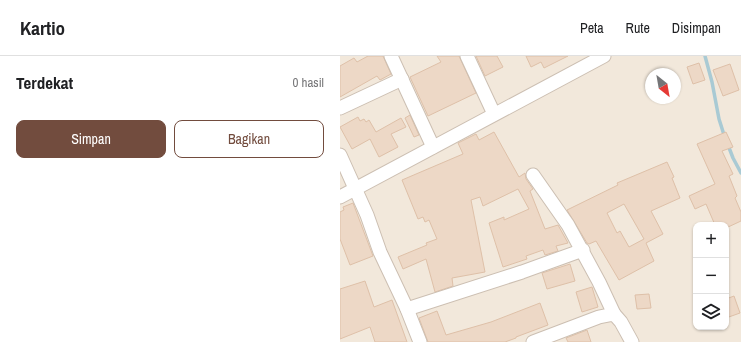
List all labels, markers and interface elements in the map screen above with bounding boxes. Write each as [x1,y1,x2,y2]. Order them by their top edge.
text: Kartio [20,15,65,41]
text: Peta [580,19,604,37]
text: Rute [626,19,650,37]
text: Disimpan [672,19,721,37]
north arrow [645,68,681,104]
text: Terdekat [16,71,73,94]
text: 0 hasil [293,74,324,91]
button: Simpan [16,120,166,158]
button: Bagikan [174,120,324,158]
map controls [693,222,729,330]
button: + [693,222,729,258]
button: − [693,258,729,294]
button: layers [693,294,729,330]

